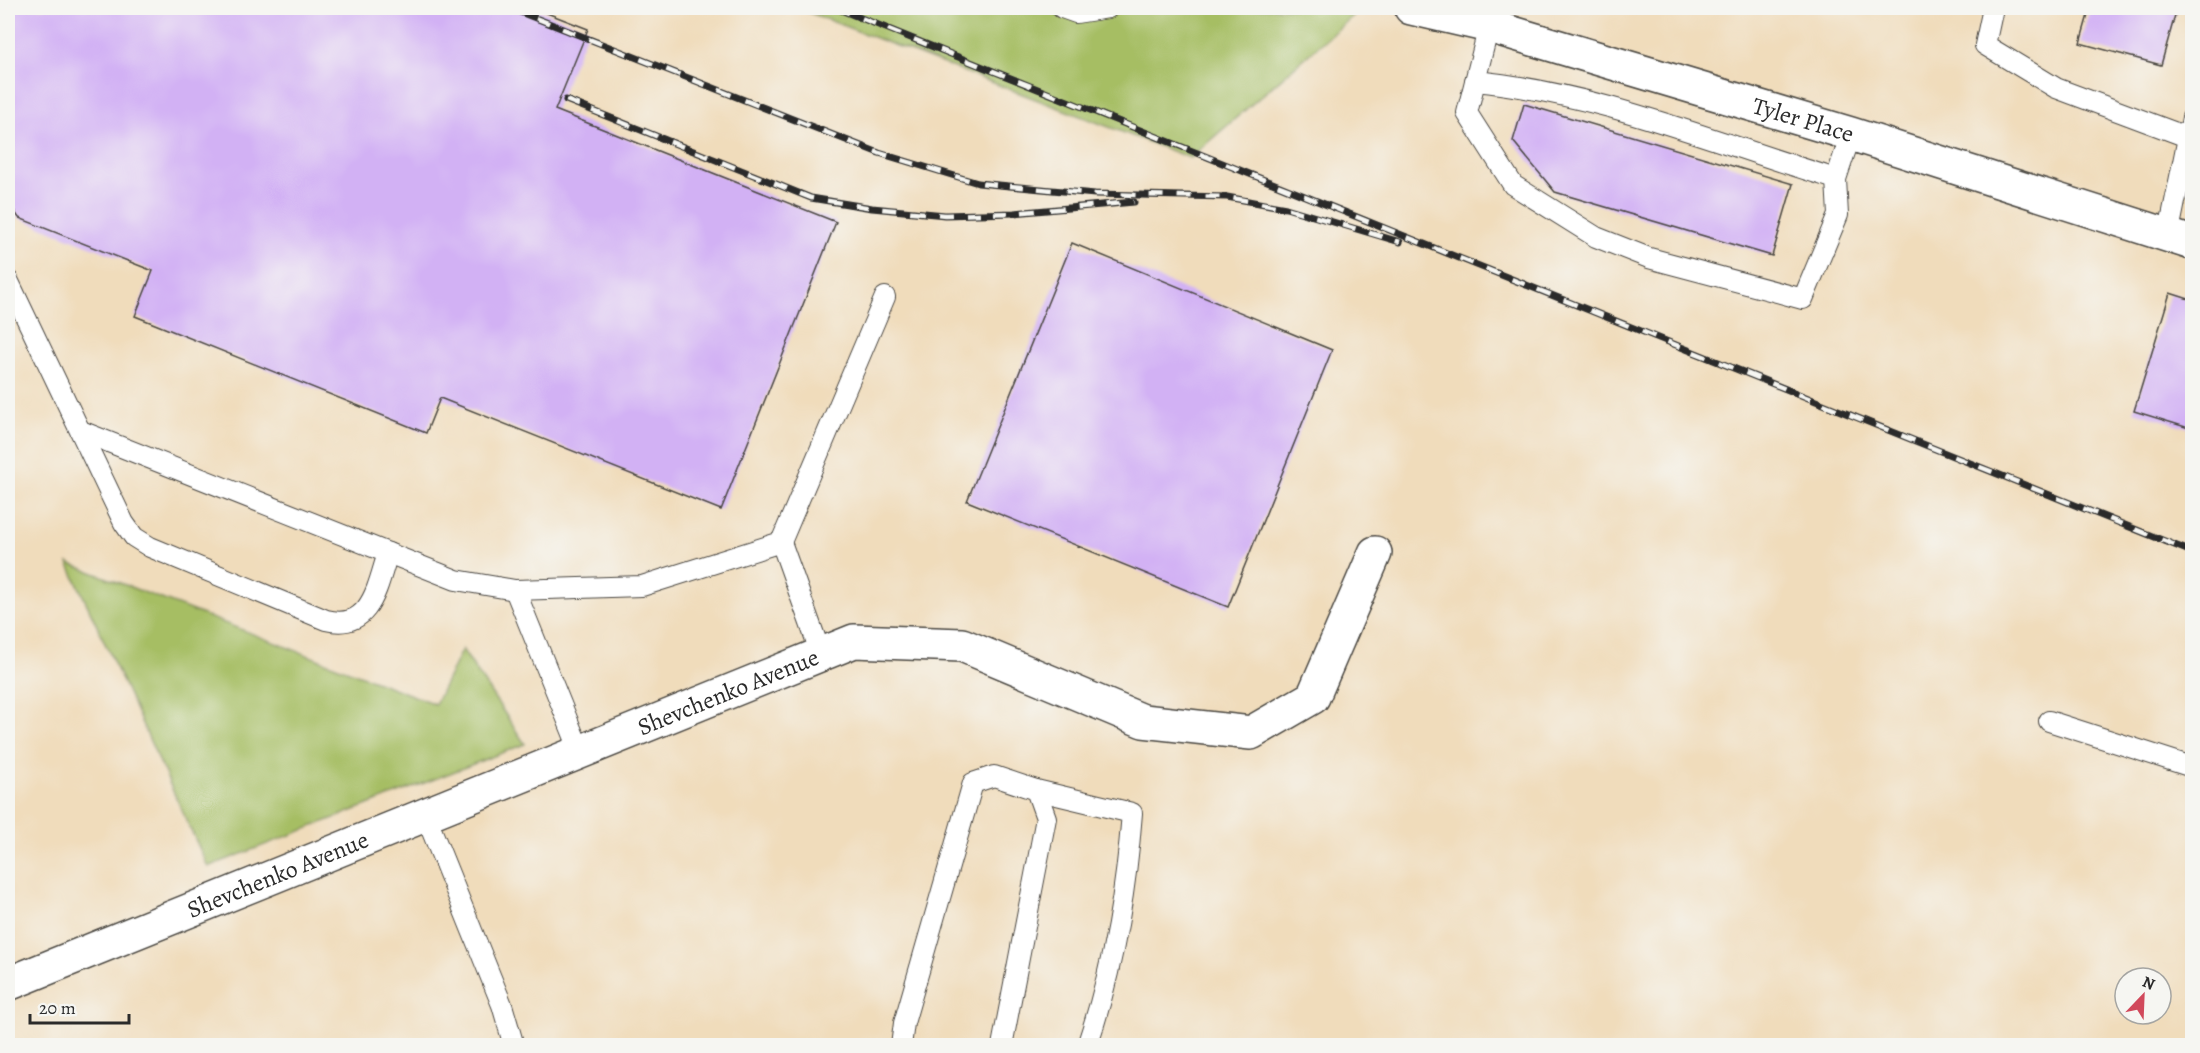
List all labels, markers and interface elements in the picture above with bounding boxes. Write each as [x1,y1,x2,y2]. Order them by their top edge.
street label: Tyler Place [1749,90,1858,150]
street label: Shevchenko Avenue [633,641,824,743]
street label: Shevchenko Avenue [182,824,373,926]
north arrow [2113,966,2173,1026]
text: N [2139,971,2158,996]
scale bar [30,987,129,1025]
text: 20 m [39,996,76,1020]

